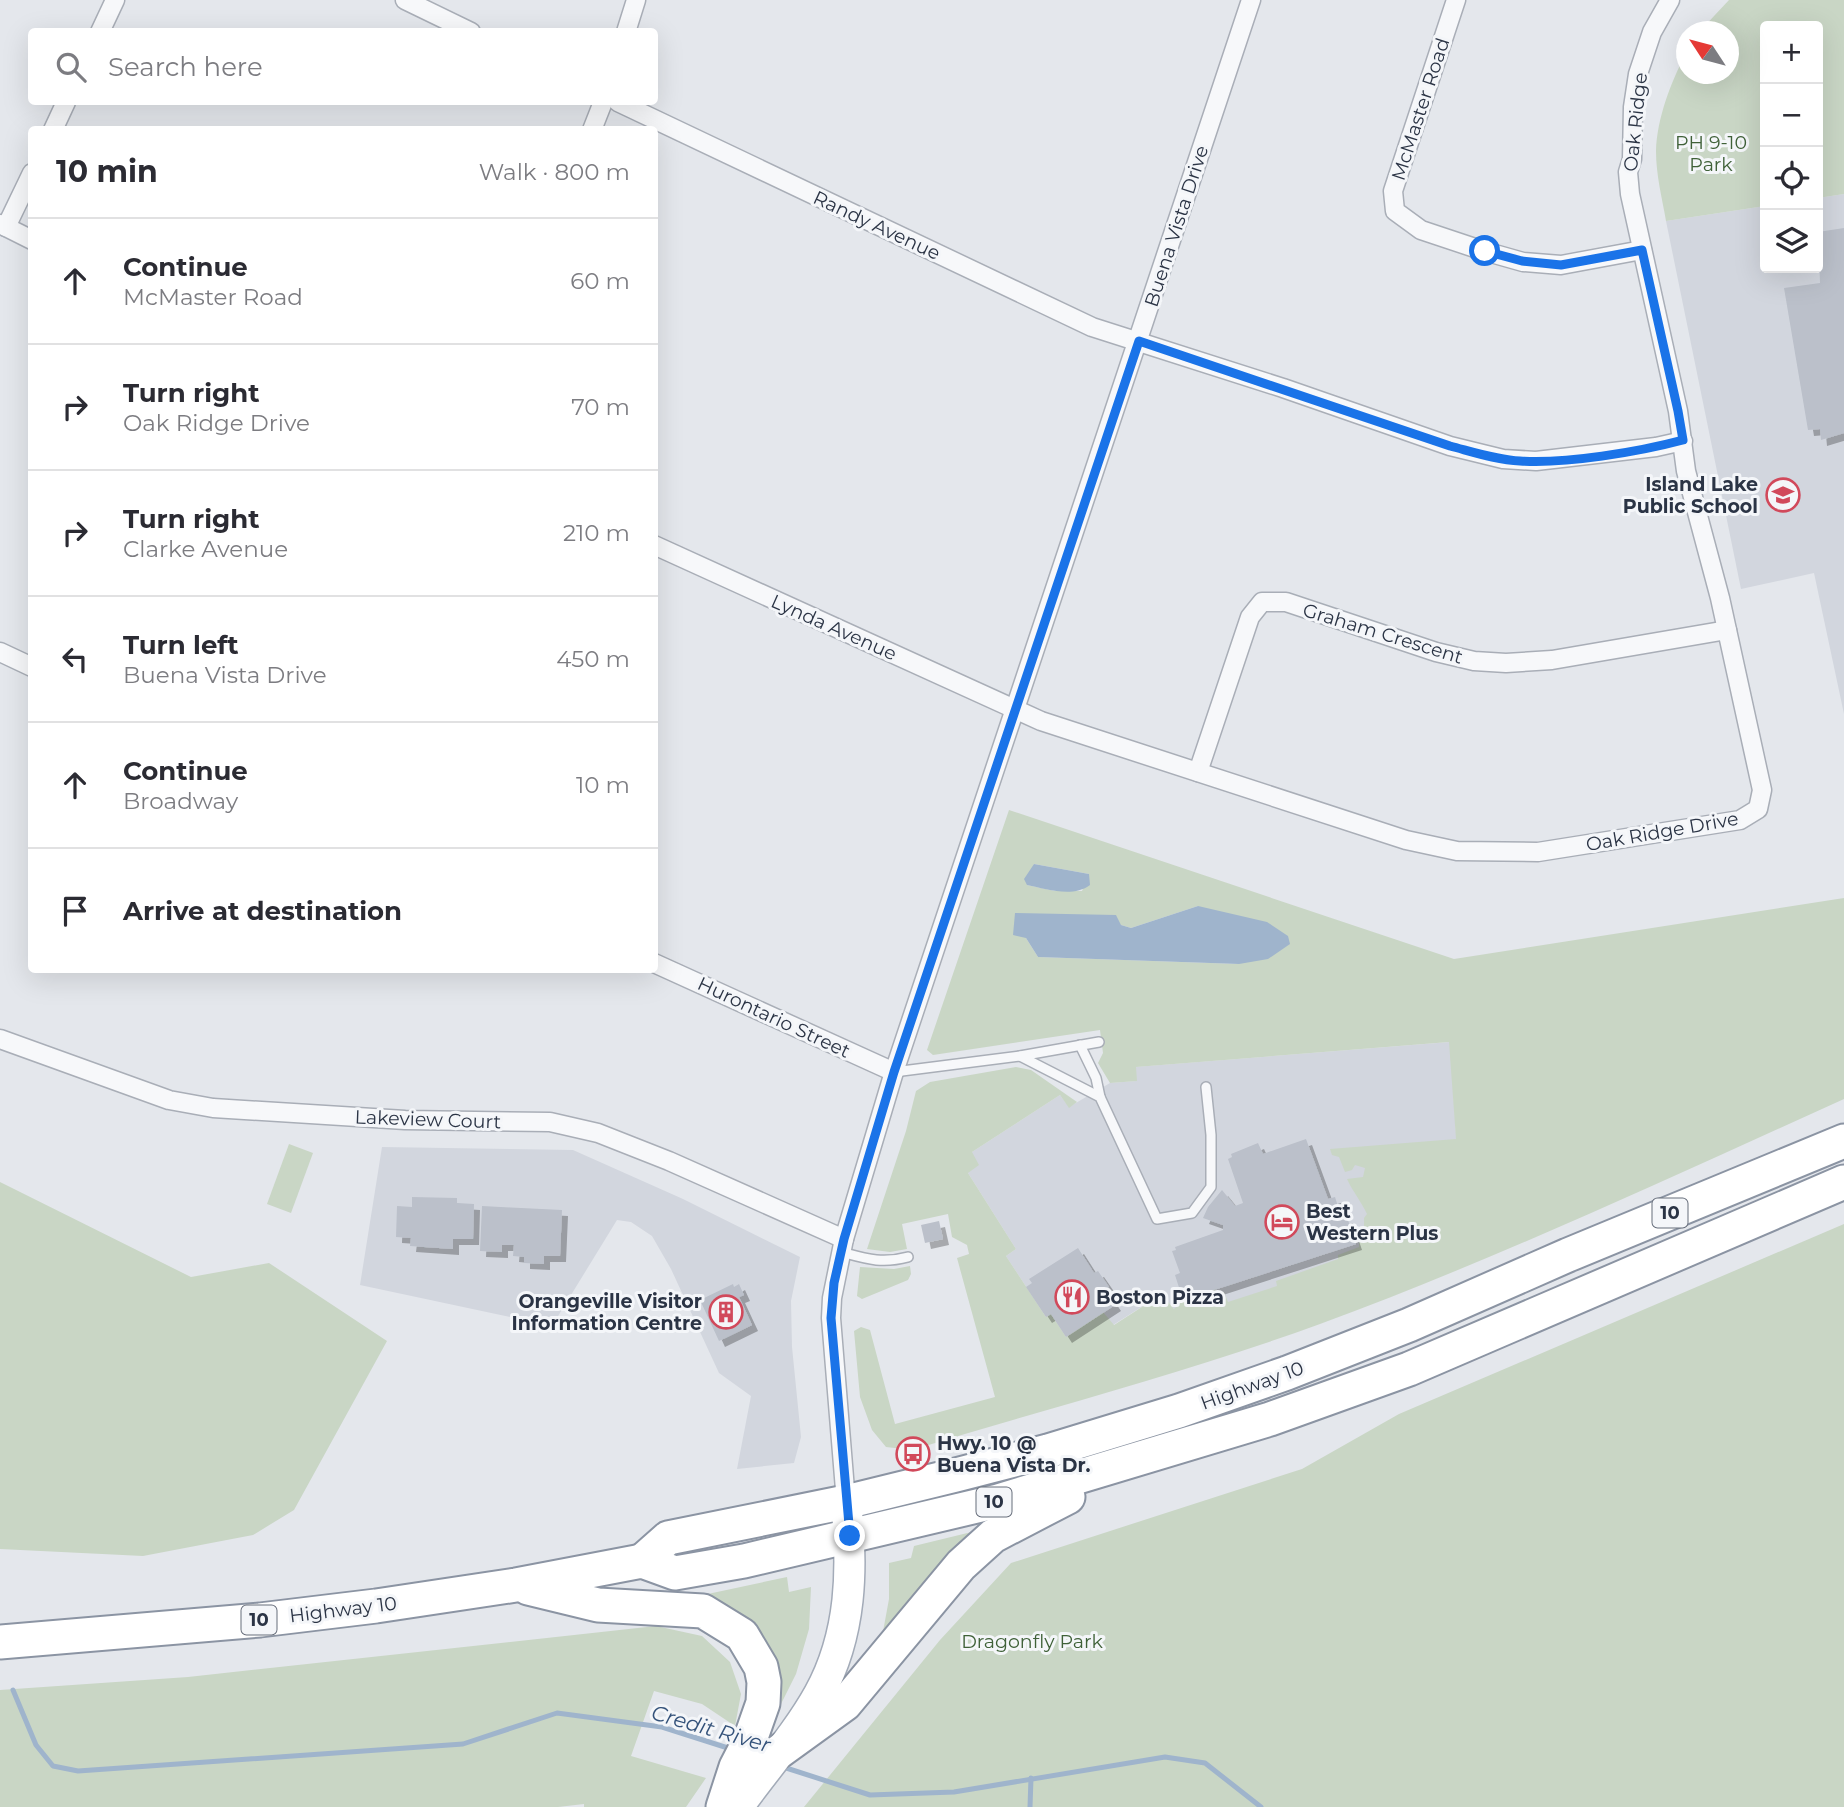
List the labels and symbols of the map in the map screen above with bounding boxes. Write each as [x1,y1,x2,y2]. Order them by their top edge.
north arrow [1676,21,1739,84]
street label: McMaster Road [1387,35,1454,183]
street label: Oak Ridge [1619,71,1652,173]
park label: PH 9-10 Park [1675,131,1747,176]
street label: Buena Vista Drive [1140,143,1213,310]
street label: Randy Avenue [810,186,944,265]
route start [1469,235,1500,266]
place label: Island Lake Public School [1623,473,1758,518]
school or university icon: Island Lake Public School [1764,476,1802,514]
street label: Lynda Avenue [767,589,900,665]
street label: Graham Crescent [1300,598,1466,669]
street label: Oak Ridge Drive [1584,807,1740,856]
street label: Hurontario Street [694,972,854,1063]
street label: Lakeview Court [354,1105,502,1134]
road number: 10 [1652,1198,1688,1228]
place label: Best Western Plus [1306,1200,1438,1245]
hotel icon: Best Western Plus [1263,1203,1301,1241]
restaurant icon: Boston Pizza [1053,1278,1091,1316]
place label: Boston Pizza [1096,1286,1224,1309]
place label: Orangeville Visitor Information Centre [511,1290,702,1335]
building icon: Orangeville Visitor Information Centre [707,1293,745,1331]
street label: Highway 10 [1197,1356,1307,1415]
place label: Hwy. 10 @ Buena Vista Dr. [937,1432,1090,1477]
bus stop icon: Hwy. 10 @ Buena Vista Dr. [894,1435,932,1473]
road number: 10 [976,1488,1012,1517]
route end [834,1520,865,1551]
street label: Highway 10 [288,1591,398,1627]
road number: 10 [242,1605,276,1634]
park label: Dragonfly Park [961,1630,1103,1653]
water label: Credit River [649,1700,774,1758]

